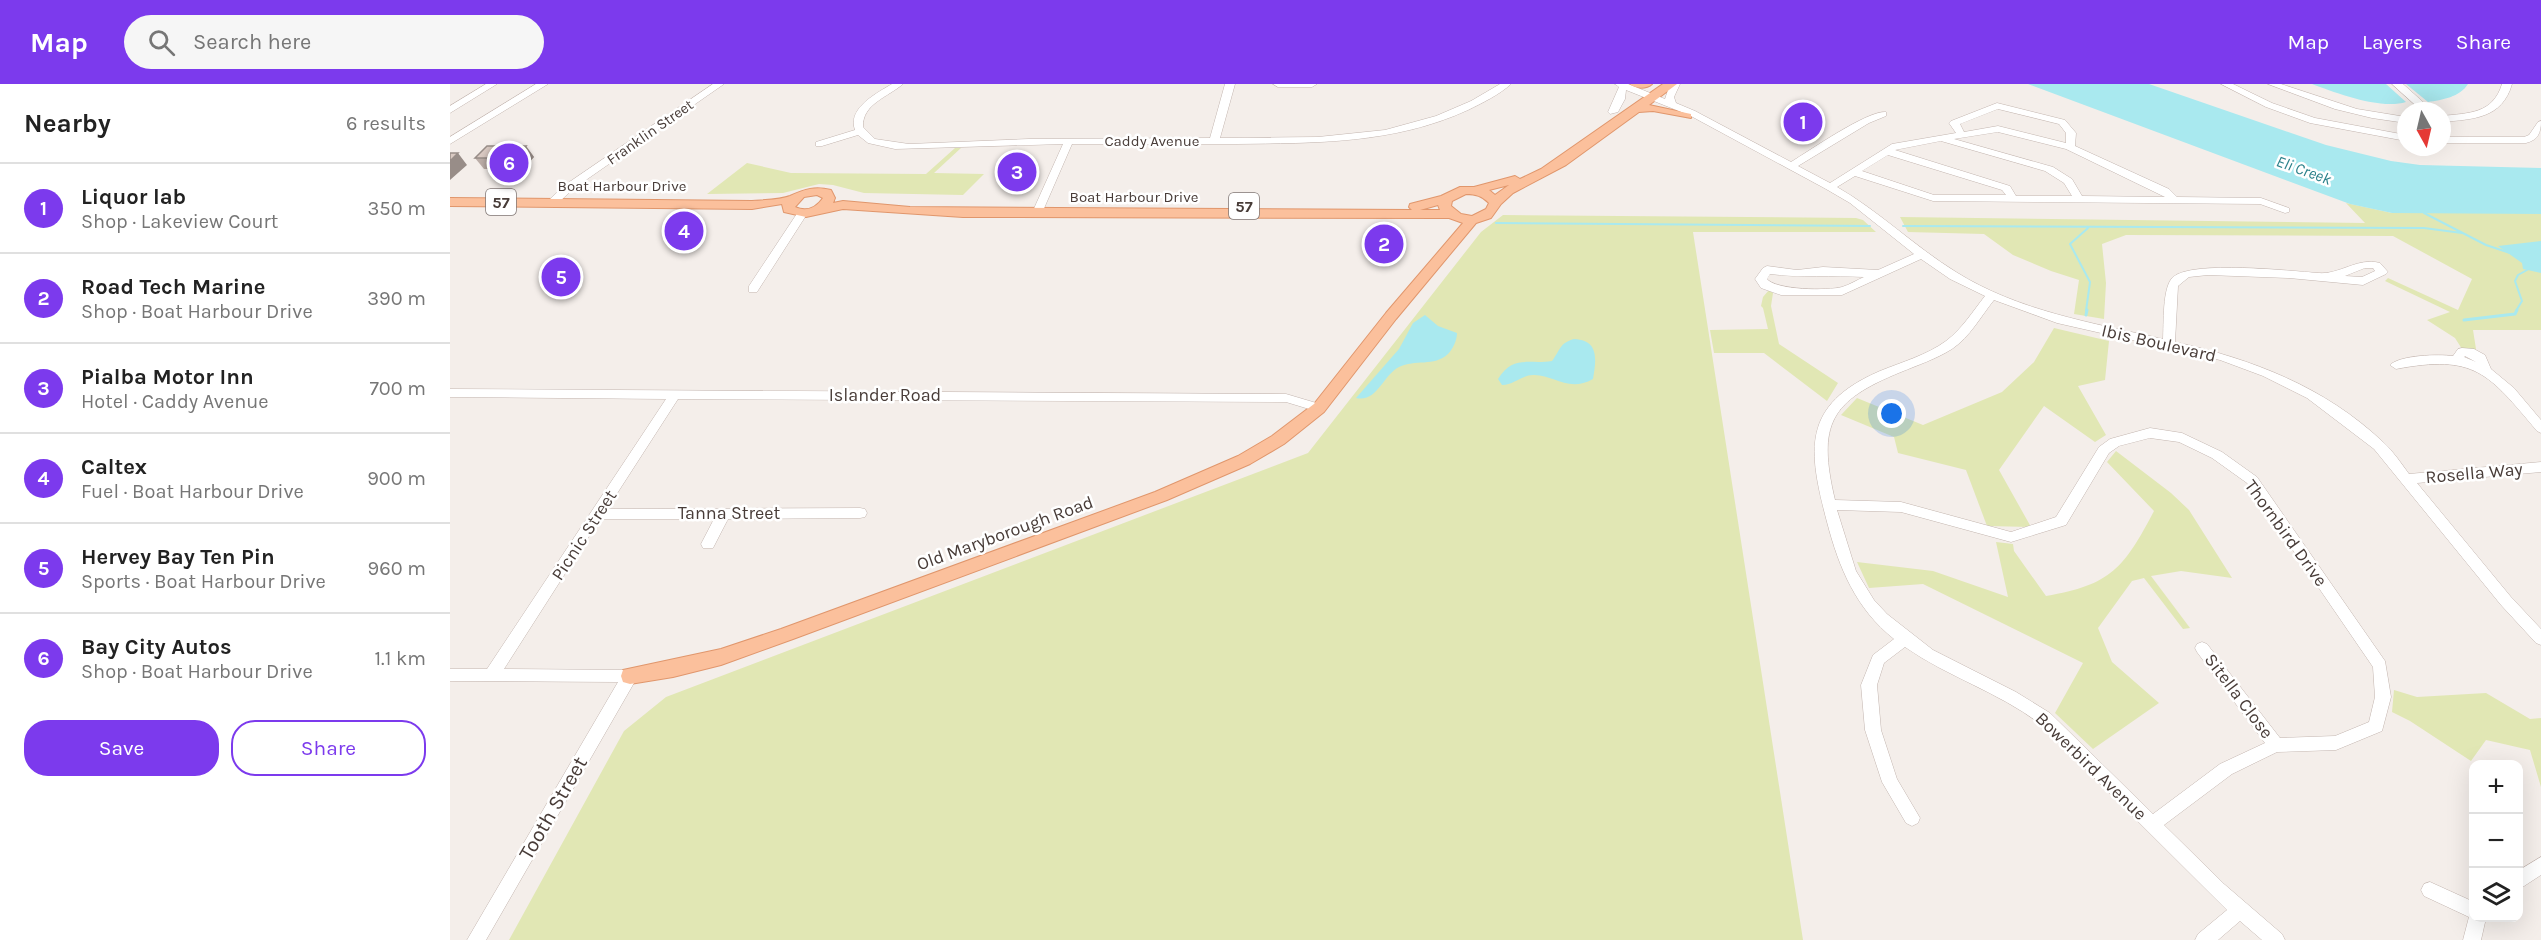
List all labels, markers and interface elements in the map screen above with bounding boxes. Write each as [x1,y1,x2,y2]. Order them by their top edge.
search box [124,15,544,69]
text: Map [30,26,88,59]
icon: search [145,26,178,59]
text: Search here [193,29,311,55]
text: Map [2287,30,2329,54]
text: Layers [2362,30,2423,54]
text: Share [2456,30,2511,54]
street label: Franklin Street [603,95,697,168]
pin: 1 [1784,99,1822,144]
north arrow [2397,102,2451,156]
text: Nearby [24,108,111,139]
text: 6 results [346,112,426,135]
street label: Caddy Avenue [1104,132,1200,150]
pin: 6 [490,140,528,185]
pin: 3 [998,150,1036,194]
water label: Eli Creek [2274,151,2335,189]
street label: Boat Harbour Drive [558,177,686,195]
text: Liquor lab [81,184,186,210]
street label: Boat Harbour Drive [1070,188,1198,206]
road number: 57 [486,189,516,215]
road number: 57 [1229,193,1259,219]
text: 1 [40,197,47,220]
text: 350 m [368,197,426,220]
pin: 4 [664,208,704,254]
text: Shop · Lakeview Court [81,210,278,233]
pin: 2 [1364,222,1404,266]
pin: 5 [542,254,580,300]
text: Road Tech Marine [81,274,265,300]
text: 2 [37,287,50,310]
text: 390 m [367,287,426,310]
text: Shop · Boat Harbour Drive [81,300,313,323]
street label: Ibis Boulevard [2099,319,2219,367]
text: Pialba Motor Inn [81,364,254,390]
text: 3 [37,377,50,400]
text: 700 m [369,377,426,400]
street label: Islander Road [829,384,941,406]
text: Hotel · Caddy Avenue [81,390,269,413]
your location [1877,399,1906,428]
text: Caltex [81,454,147,480]
street label: Rosella Way [2424,458,2524,488]
text: 4 [38,467,49,490]
text: 900 m [367,467,426,490]
street label: Thornbird Drive [2240,475,2332,591]
text: Fuel · Boat Harbour Drive [81,480,304,503]
street label: Picnic Street [547,485,622,585]
street label: Old Maryborough Road [914,491,1096,575]
street label: Tanna Street [678,502,781,524]
text: Hervey Bay Ten Pin [81,544,275,570]
text: 5 [38,557,49,580]
text: 960 m [368,557,426,580]
text: Sports · Boat Harbour Drive [81,570,326,593]
text: Bay City Autos [81,634,232,660]
text: 6 [37,647,50,670]
text: 1.1 km [374,647,426,670]
street label: Sitella Close [2200,649,2278,743]
text: Shop · Boat Harbour Drive [81,660,313,683]
street label: Bowerbird Avenue [2031,707,2151,825]
button: Save [24,720,219,776]
button: Share [231,720,426,776]
street label: Tooth Street [514,752,592,864]
map controls [2469,760,2523,922]
button: + [2469,760,2523,814]
button: − [2469,814,2523,868]
button: layers [2469,868,2523,922]

